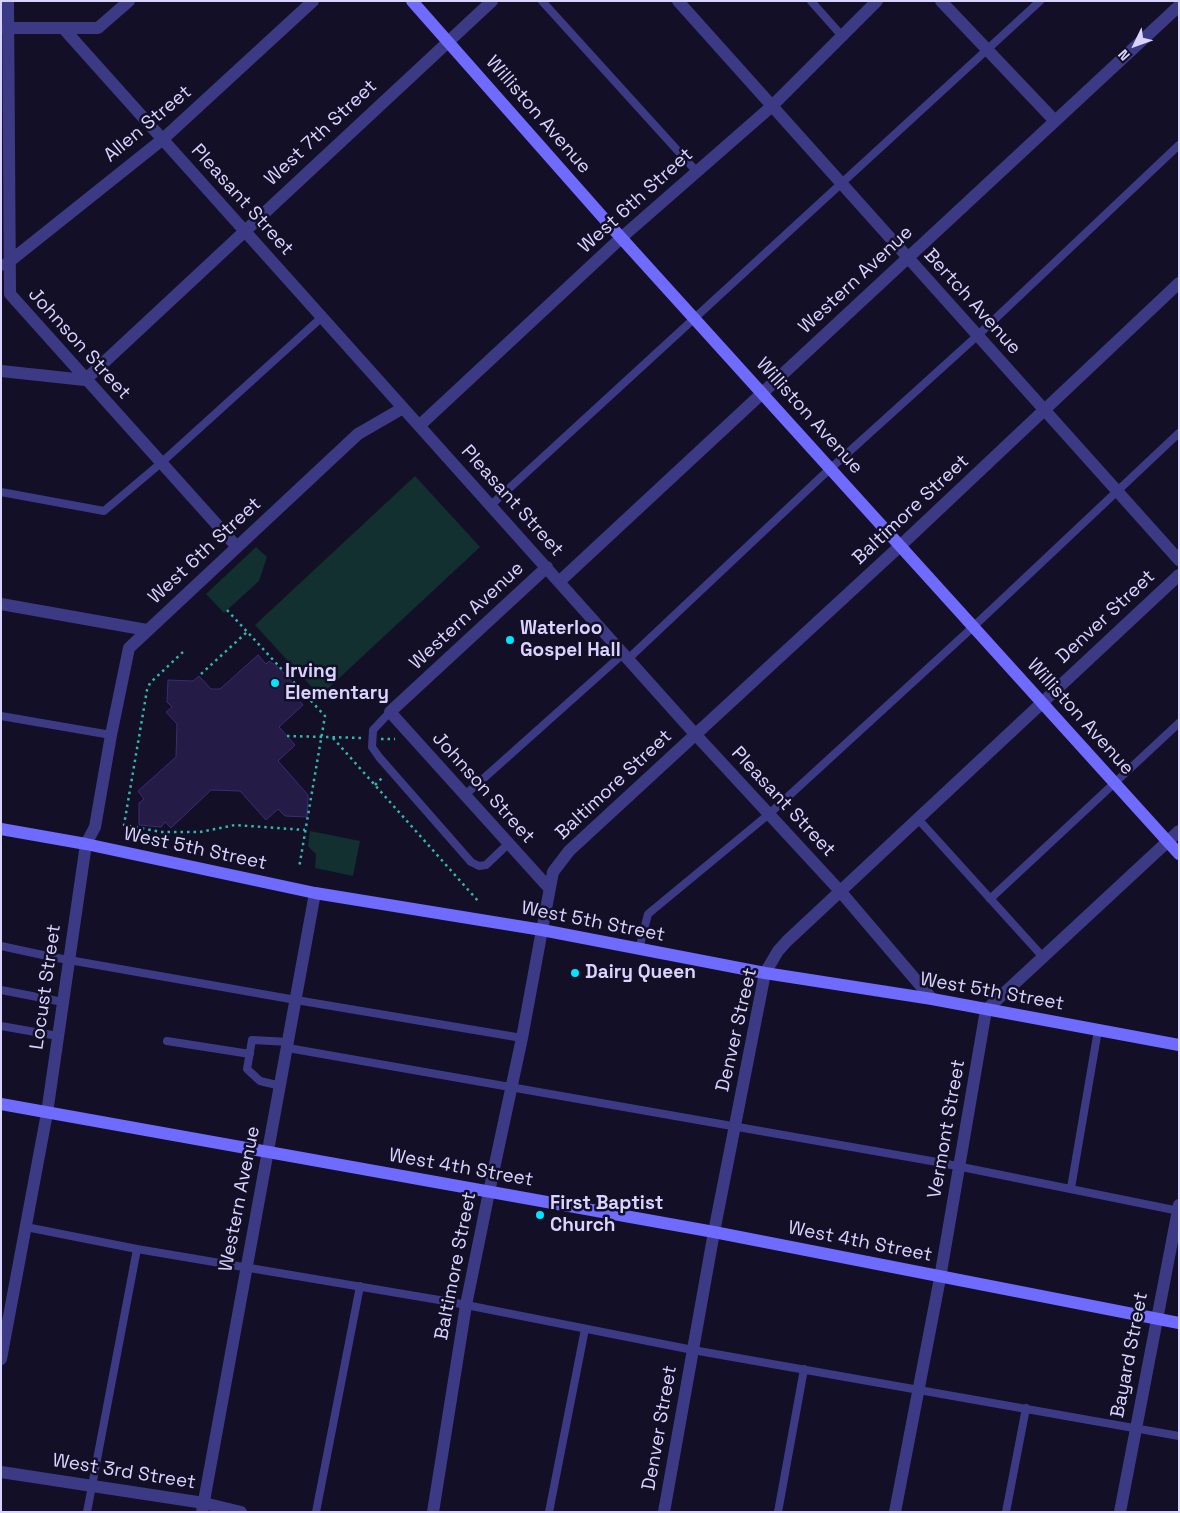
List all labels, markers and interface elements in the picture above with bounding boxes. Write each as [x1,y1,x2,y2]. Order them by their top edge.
north arrow [1110,20,1160,70]
text: N [1114,46,1134,65]
street label: Williston Avenue [481,51,595,179]
street label: West 7th Street [260,75,382,191]
street label: Allen Street [100,81,196,167]
street label: Pleasant Street [186,140,298,260]
street label: West 6th Street [574,144,698,258]
street label: Western Avenue [794,221,918,339]
street label: Bertch Avenue [919,244,1025,360]
street label: Johnson Street [23,284,135,404]
street label: Williston Avenue [751,353,867,479]
street label: Pleasant Street [456,441,568,561]
street label: Baltimore Street [848,450,974,570]
street label: West 6th Street [144,493,266,609]
street label: Western Avenue [405,557,529,675]
street label: Denver Street [1052,566,1160,668]
place label: Waterloo Gospel Hall [520,618,621,662]
marker: Waterloo Gospel Hall [504,634,516,646]
street label: Williston Avenue [1022,654,1138,780]
place label: Irving Elementary [285,661,389,705]
marker: Irving Elementary [269,677,281,689]
street label: Baltimore Street [551,725,677,845]
street label: Johnson Street [427,728,539,848]
street label: Pleasant Street [726,742,840,862]
street label: West 5th Street [121,823,269,875]
street label: West 5th Street [519,897,667,947]
street label: Locust Street [26,923,66,1051]
place label: Dairy Queen [585,962,696,984]
street label: Denver Street [712,966,762,1094]
marker: Dairy Queen [569,967,581,979]
street label: West 5th Street [918,968,1066,1016]
street label: Vermont Street [924,1058,970,1200]
street label: Western Avenue [215,1124,265,1274]
street label: West 4th Street [387,1144,535,1192]
street label: Baltimore Street [430,1190,482,1342]
place label: First Baptist Church [550,1193,663,1237]
marker: First Baptist Church [534,1209,546,1221]
street label: West 4th Street [786,1217,934,1267]
street label: Bayard Street [1107,1290,1153,1420]
street label: Denver Street [638,1364,682,1492]
street label: West 3rd Street [51,1449,197,1495]

